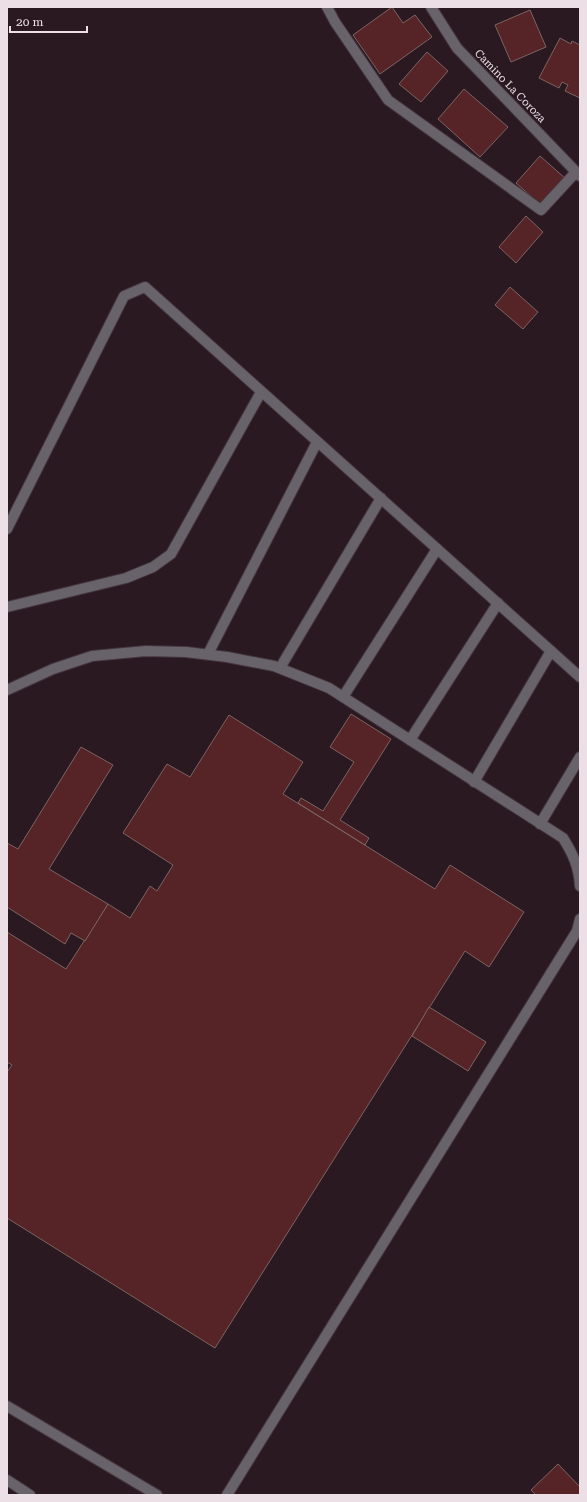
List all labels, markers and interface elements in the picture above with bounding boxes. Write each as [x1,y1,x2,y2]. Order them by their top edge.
scale bar [10,8,87,34]
text: 20 m [16,15,43,29]
street label: Camino La Coroza [472,47,548,125]

